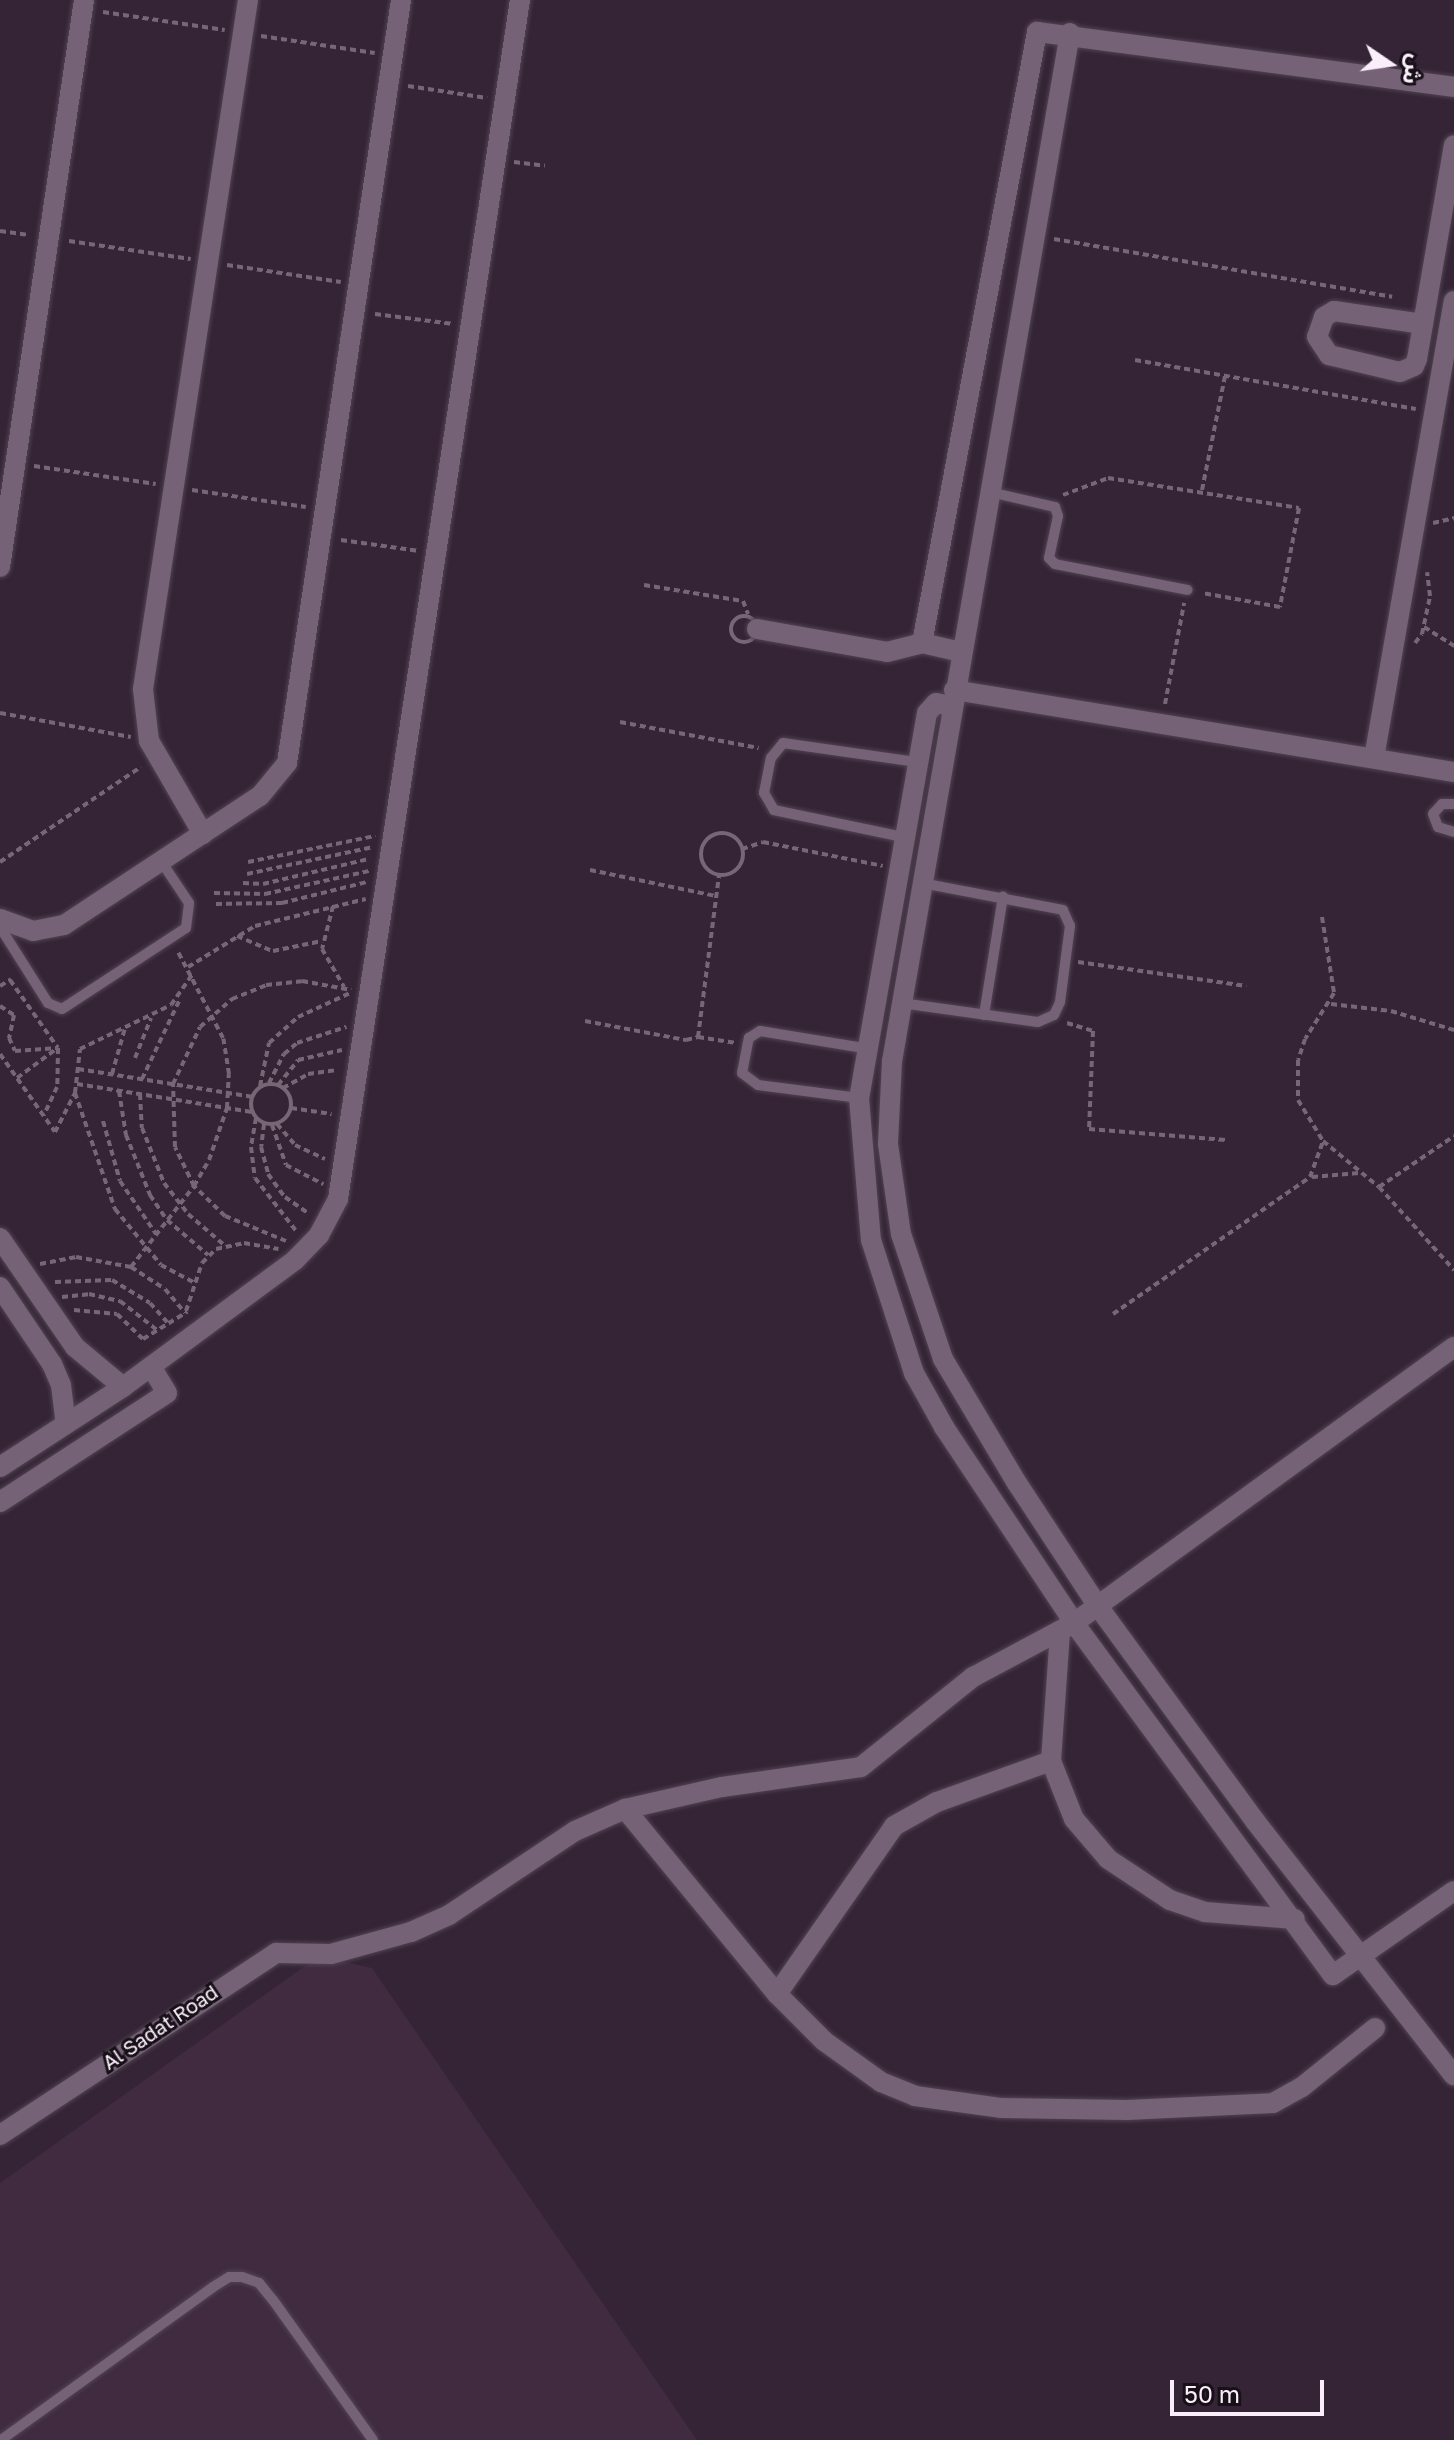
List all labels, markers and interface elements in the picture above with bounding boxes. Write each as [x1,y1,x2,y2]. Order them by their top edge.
north arrow [1350,24,1430,104]
text: ش [1397,52,1430,87]
street label: Al Sadat Road [98,1980,222,2074]
scale bar [1174,2364,1328,2414]
text: 50 m [1184,2379,1240,2408]

